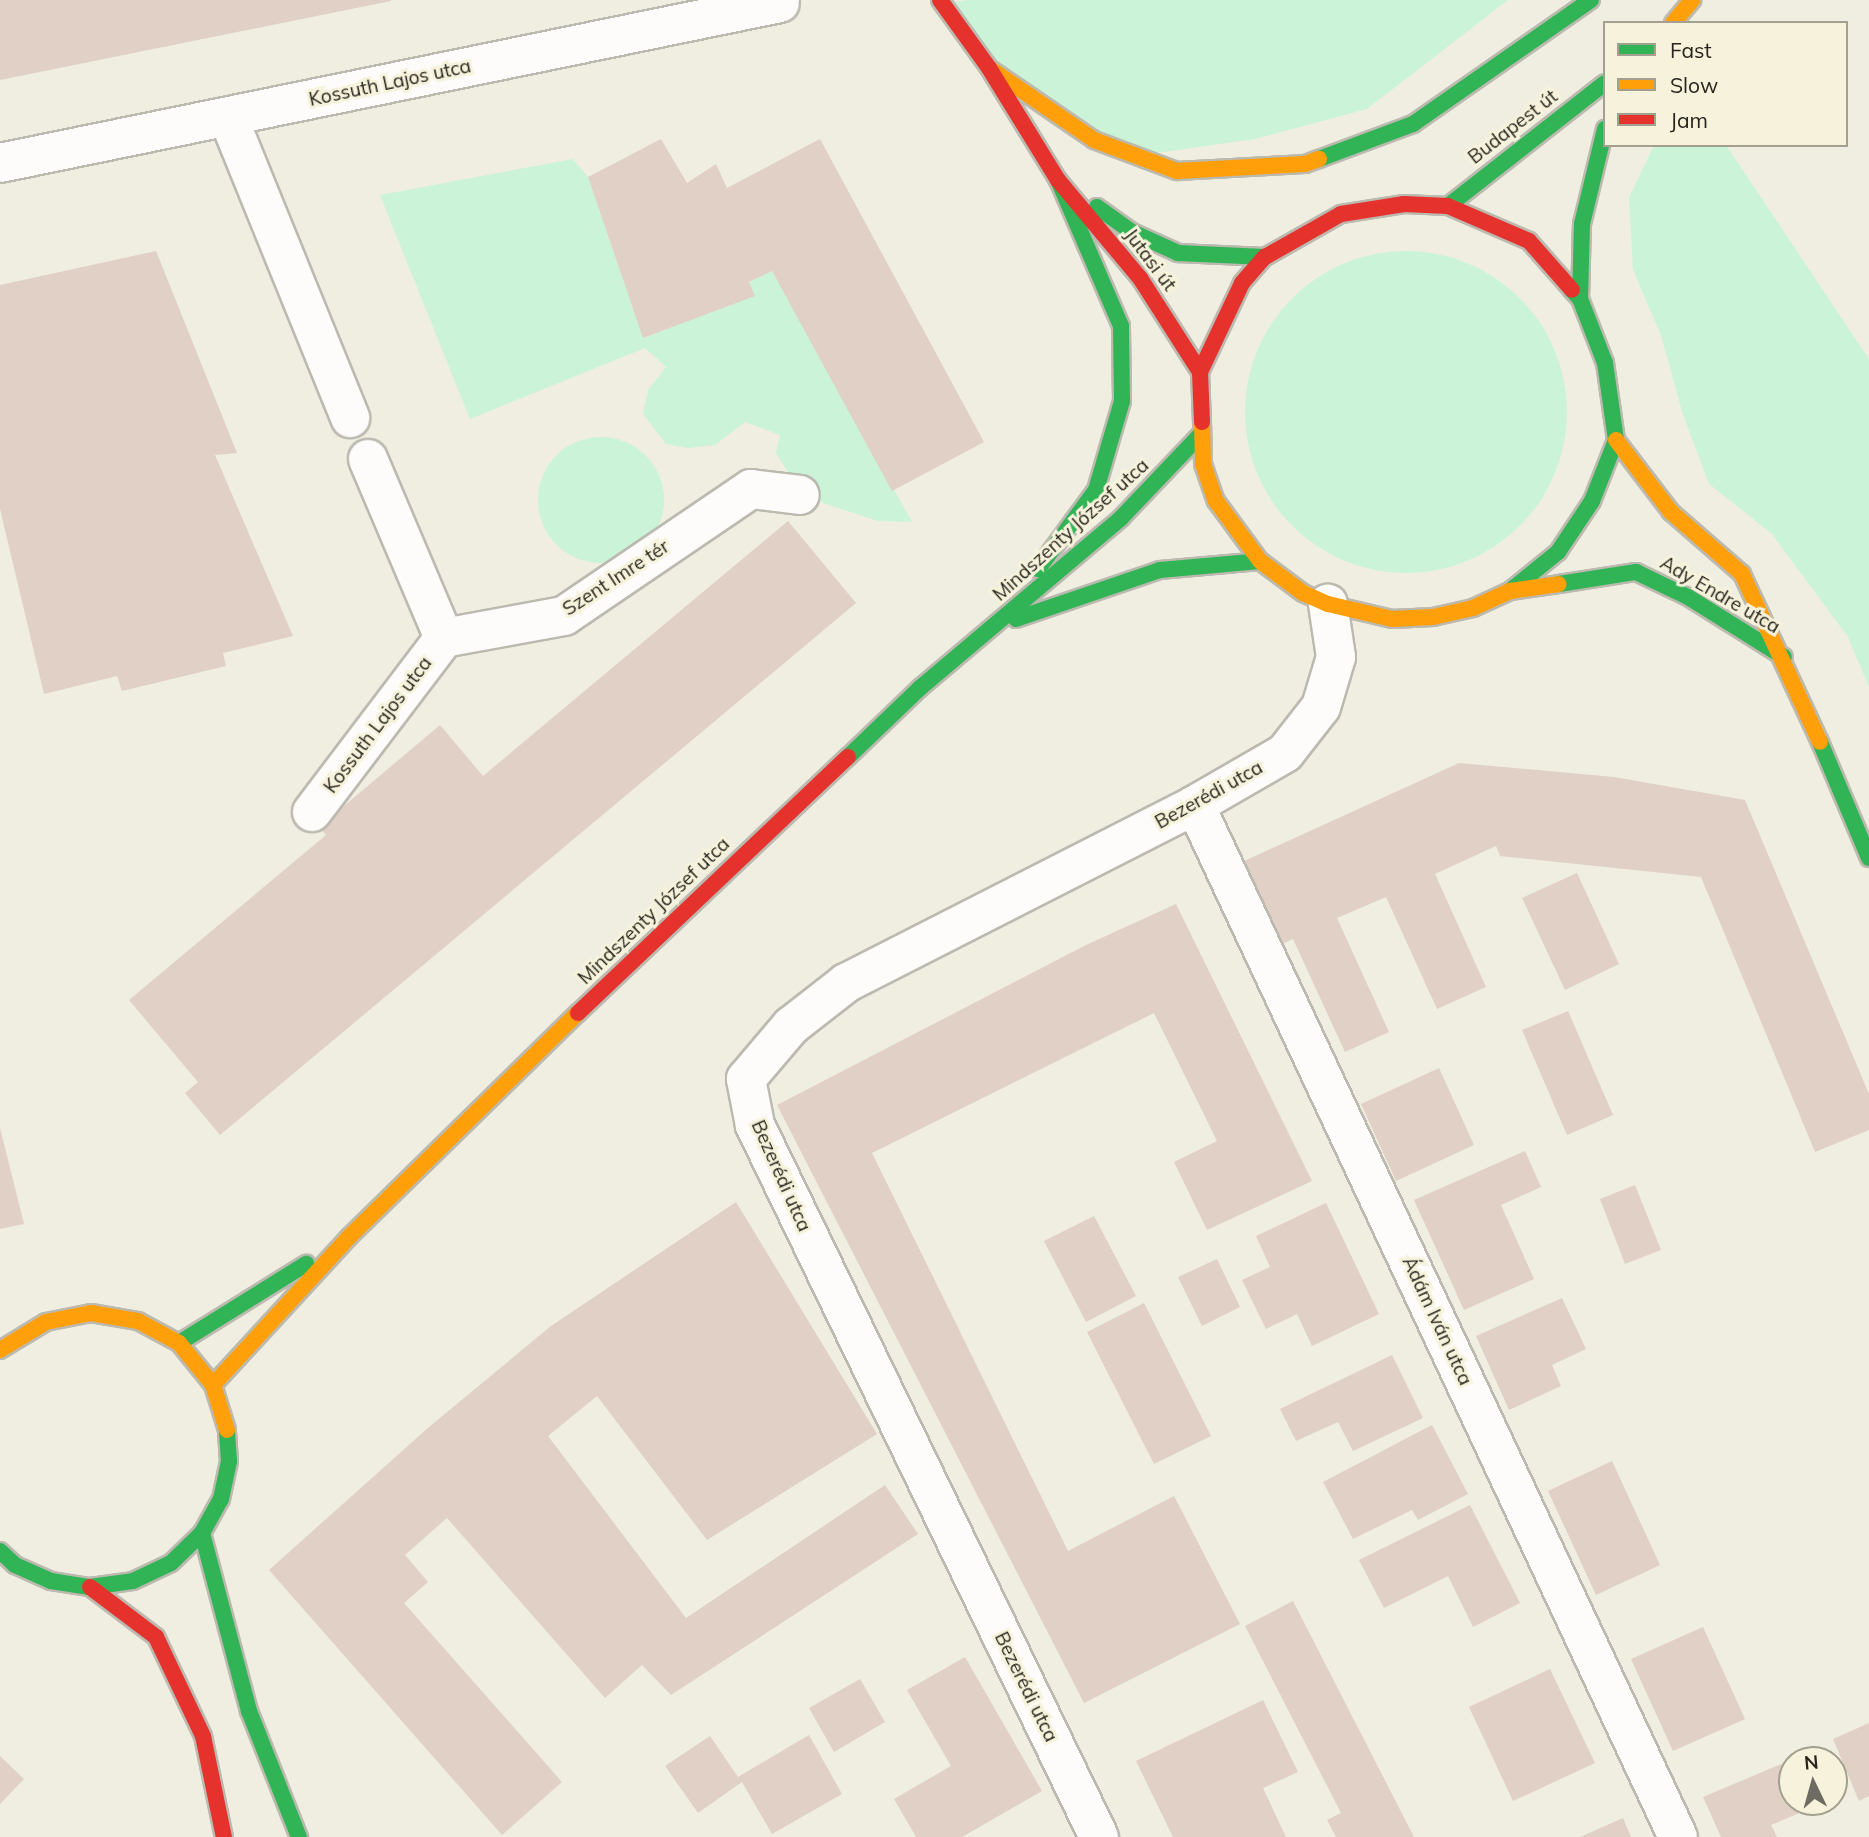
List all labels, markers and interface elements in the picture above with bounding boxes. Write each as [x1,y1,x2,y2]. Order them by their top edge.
legend [1603,21,1848,147]
text: Fast [1670,37,1712,63]
street label: Kossuth Lajos utca [307,55,473,111]
text: Slow [1670,72,1718,98]
street label: Budapest út [1464,85,1562,169]
text: Jam [1670,107,1708,133]
street label: Jutasi út [1119,224,1181,296]
street label: Mindszenty József utca [988,454,1154,606]
street label: Szent Imre tér [559,535,673,621]
street label: Ady Endre utca [1656,552,1784,638]
street label: Kossuth Lajos utca [319,652,437,798]
street label: Bezerédi utca [1151,756,1267,834]
street label: Mindszenty József utca [574,833,734,989]
street label: Bezerédi utca [746,1117,816,1235]
street label: Ádám Iván utca [1397,1253,1477,1389]
street label: Bezerédi utca [990,1628,1062,1746]
north arrow [1778,1746,1848,1816]
text: N [1803,1749,1820,1775]

